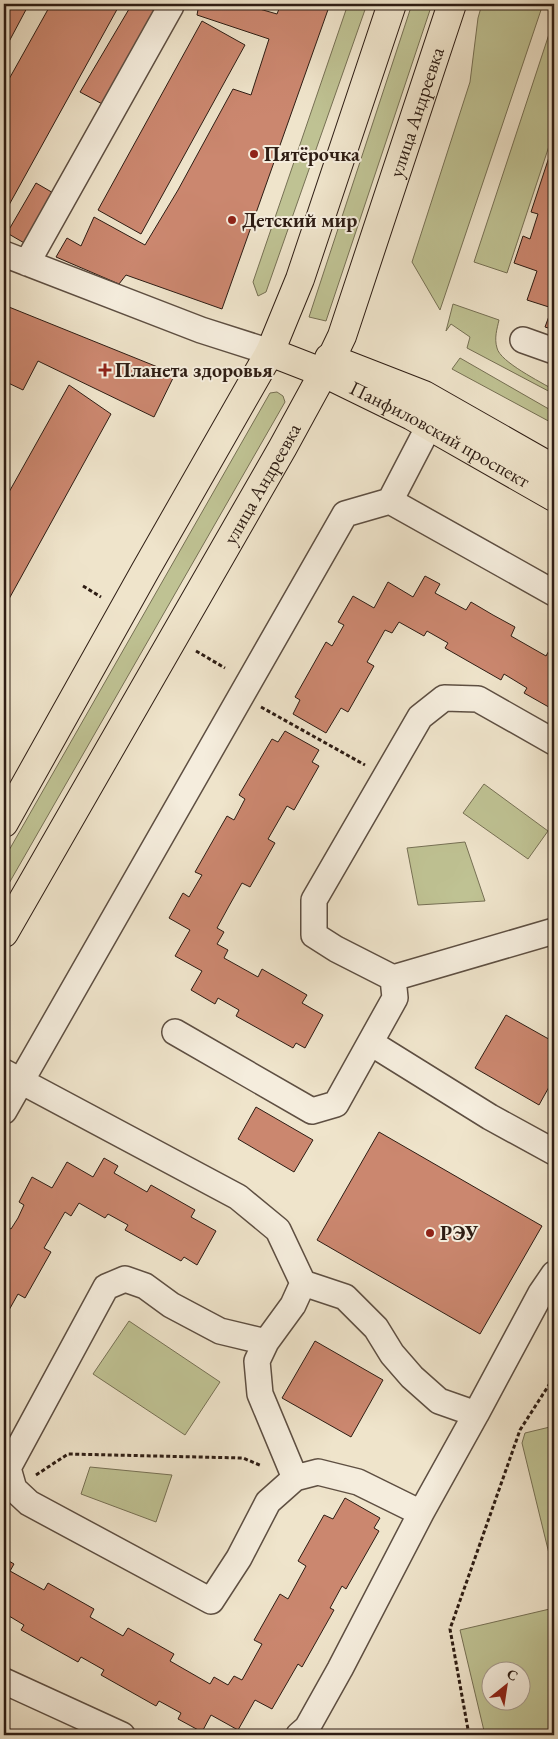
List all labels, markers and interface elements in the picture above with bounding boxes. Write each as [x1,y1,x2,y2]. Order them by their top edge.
street label: улица Андреевка [383,44,450,181]
place label: Пятёрочка [264,141,360,167]
marker: Пятёрочка [248,148,260,160]
place label: Детский мир [242,207,357,233]
marker: Детский мир [226,214,238,226]
place label: Планета здоровья [115,357,273,383]
marker: Планета здоровья [99,364,111,376]
street label: Панфиловский проспект [345,375,535,494]
street label: улица Андреевка [217,418,307,549]
place label: РЭУ [440,1220,479,1246]
marker: РЭУ [424,1227,436,1239]
north arrow [480,1662,530,1712]
text: С [504,1664,521,1685]

